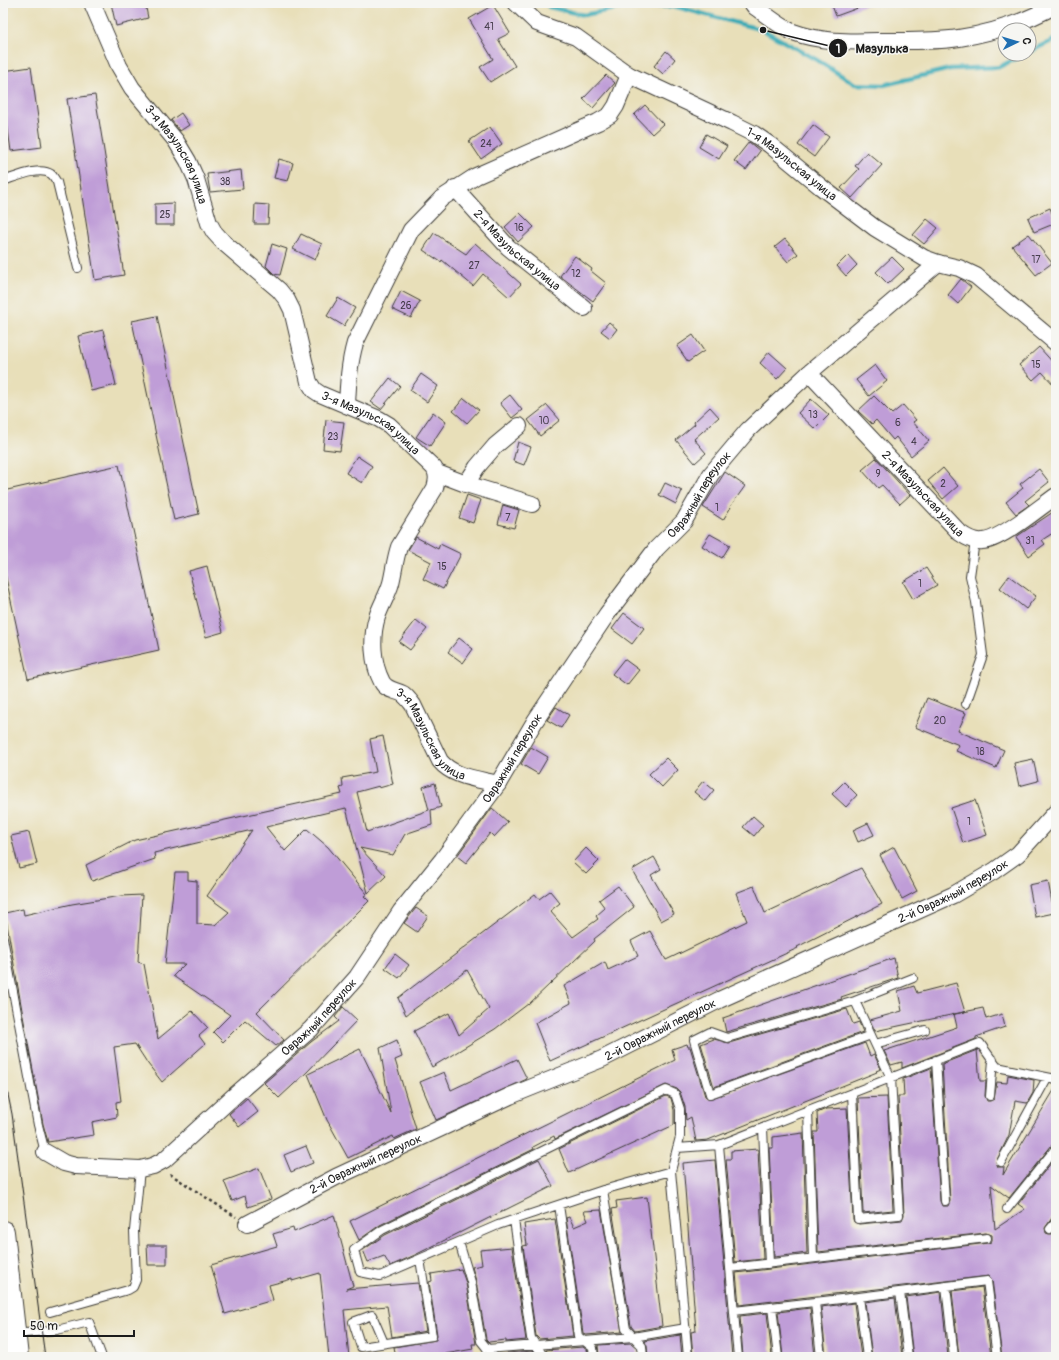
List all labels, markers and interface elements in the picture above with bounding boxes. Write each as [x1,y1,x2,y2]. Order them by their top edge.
house number: 41 [484,21,494,33]
north arrow [997,22,1037,62]
callout: Мазулька [828,36,917,61]
text: С [1020,37,1033,45]
text: Мазулька [856,41,908,57]
text: 1 [836,42,840,57]
street label: 3-я Мазульская улица [141,102,210,206]
street label: 1-я Мазульская улица [744,124,840,205]
house number: 24 [480,138,492,150]
house number: 38 [220,176,230,188]
street label: 2-я Мазульская улица [470,207,564,294]
house number: 25 [159,209,171,221]
house number: 16 [514,222,524,234]
house number: 17 [1031,254,1041,266]
house number: 27 [469,260,480,272]
house number: 12 [571,268,581,280]
house number: 26 [400,300,412,312]
house number: 15 [1031,359,1041,371]
street label: 3-я Мазульская улица [319,389,423,459]
house number: 13 [808,409,818,421]
house number: 10 [539,415,550,427]
house number: 6 [895,417,901,429]
house number: 23 [328,431,339,443]
house number: 4 [911,436,917,448]
street label: 2-я Мазульская улица [878,448,967,541]
street label: Овражный переулок [664,449,735,541]
house number: 9 [875,468,881,480]
house number: 2 [940,478,946,490]
house number: 1 [715,502,719,514]
house number: 7 [505,512,511,524]
house number: 31 [1025,535,1035,547]
house number: 15 [437,561,447,573]
house number: 1 [918,578,922,590]
street label: 3-я Мазульская улица [394,685,468,784]
street label: Овражный переулок [479,711,546,806]
house number: 20 [934,715,946,727]
house number: 18 [976,746,984,758]
house number: 1 [967,816,971,828]
street label: 2-й Овражный переулок [896,856,1011,927]
street label: Овражный переулок [278,976,360,1060]
street label: 2-й Овражный переулок [602,996,719,1064]
street label: 2-й Овражный переулок [307,1131,424,1198]
scale bar [24,1312,134,1338]
text: 50 m [30,1319,58,1334]

